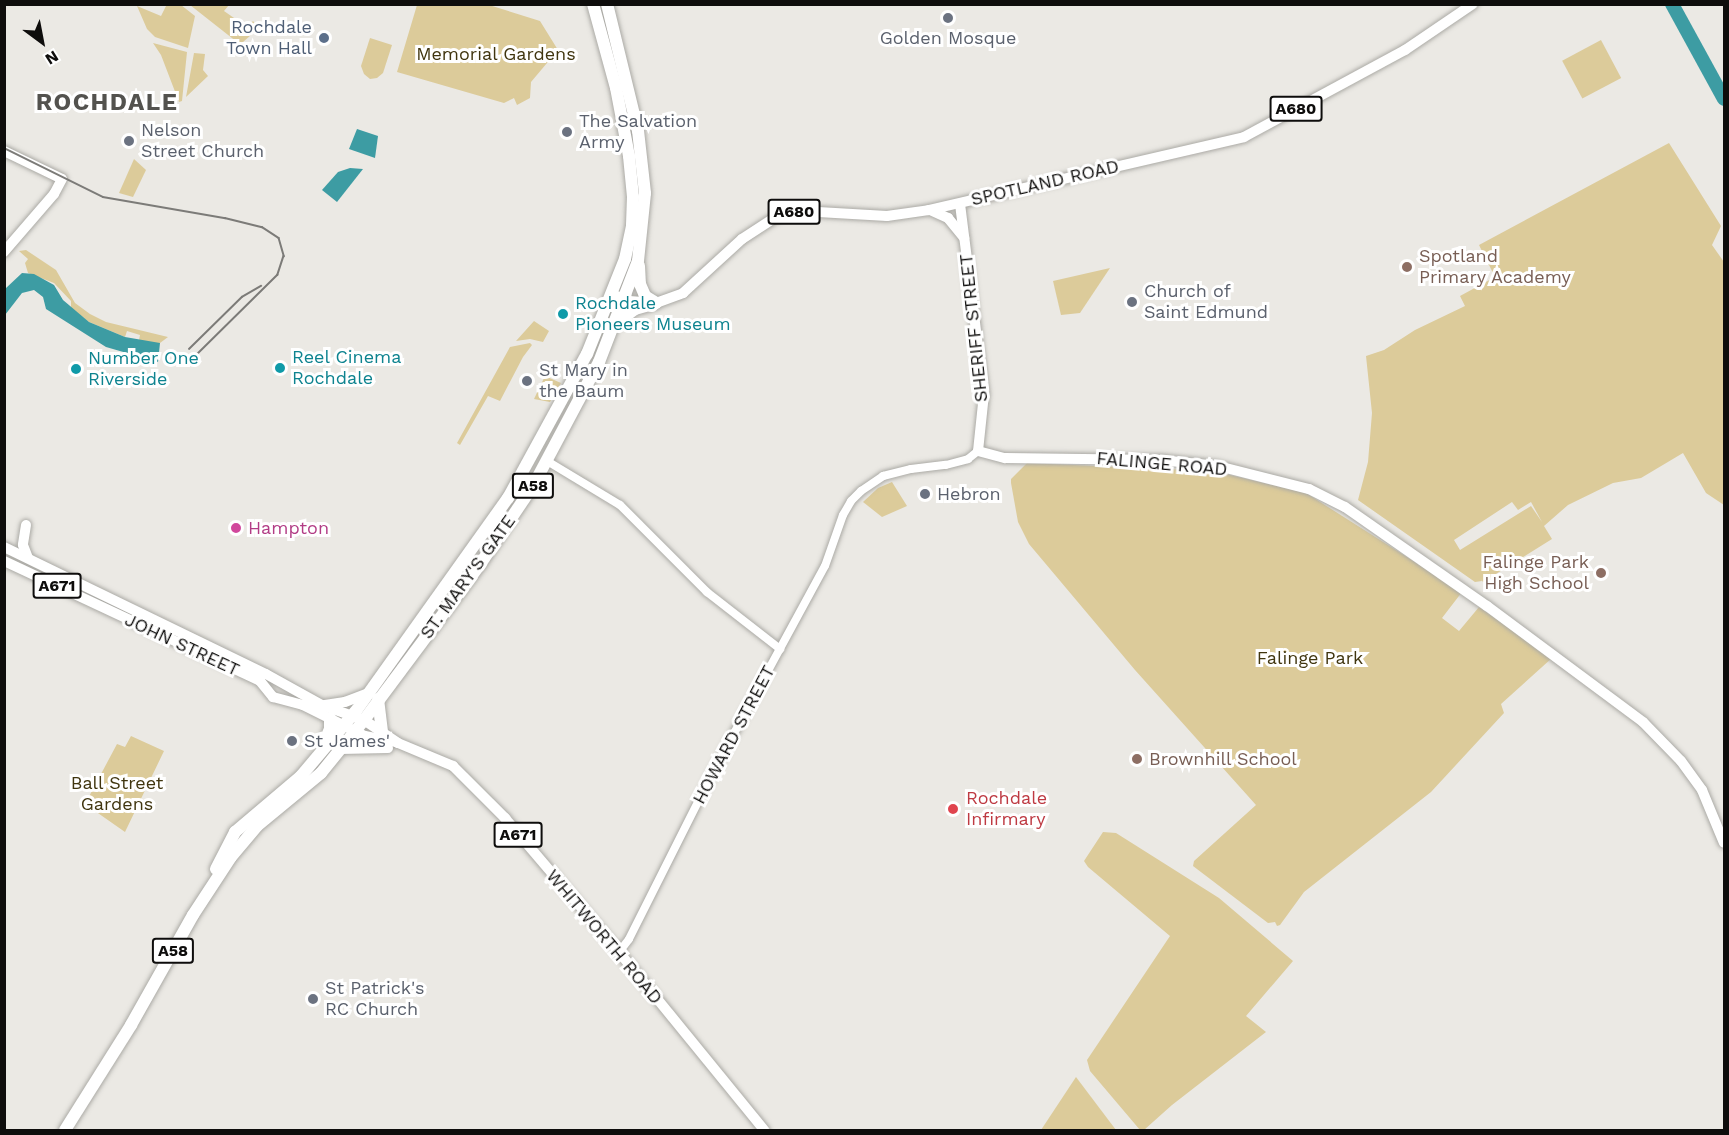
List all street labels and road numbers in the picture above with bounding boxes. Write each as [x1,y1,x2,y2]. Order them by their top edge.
road number: A680 [1269,96,1323,122]
street label: SPOTLAND ROAD [969,155,1121,211]
road number: A680 [767,199,821,225]
street label: SHERIFF STREET [955,253,993,403]
street label: FALINGE ROAD [1096,448,1228,480]
road number: A58 [510,473,556,499]
street label: ST. MARY'S GATE [416,511,520,643]
road number: A671 [32,573,82,599]
street label: JOHN STREET [121,609,243,681]
street label: HOWARD STREET [688,662,780,808]
road number: A671 [492,822,544,848]
street label: WHITWORTH ROAD [541,865,667,1009]
road number: A58 [150,938,195,964]

